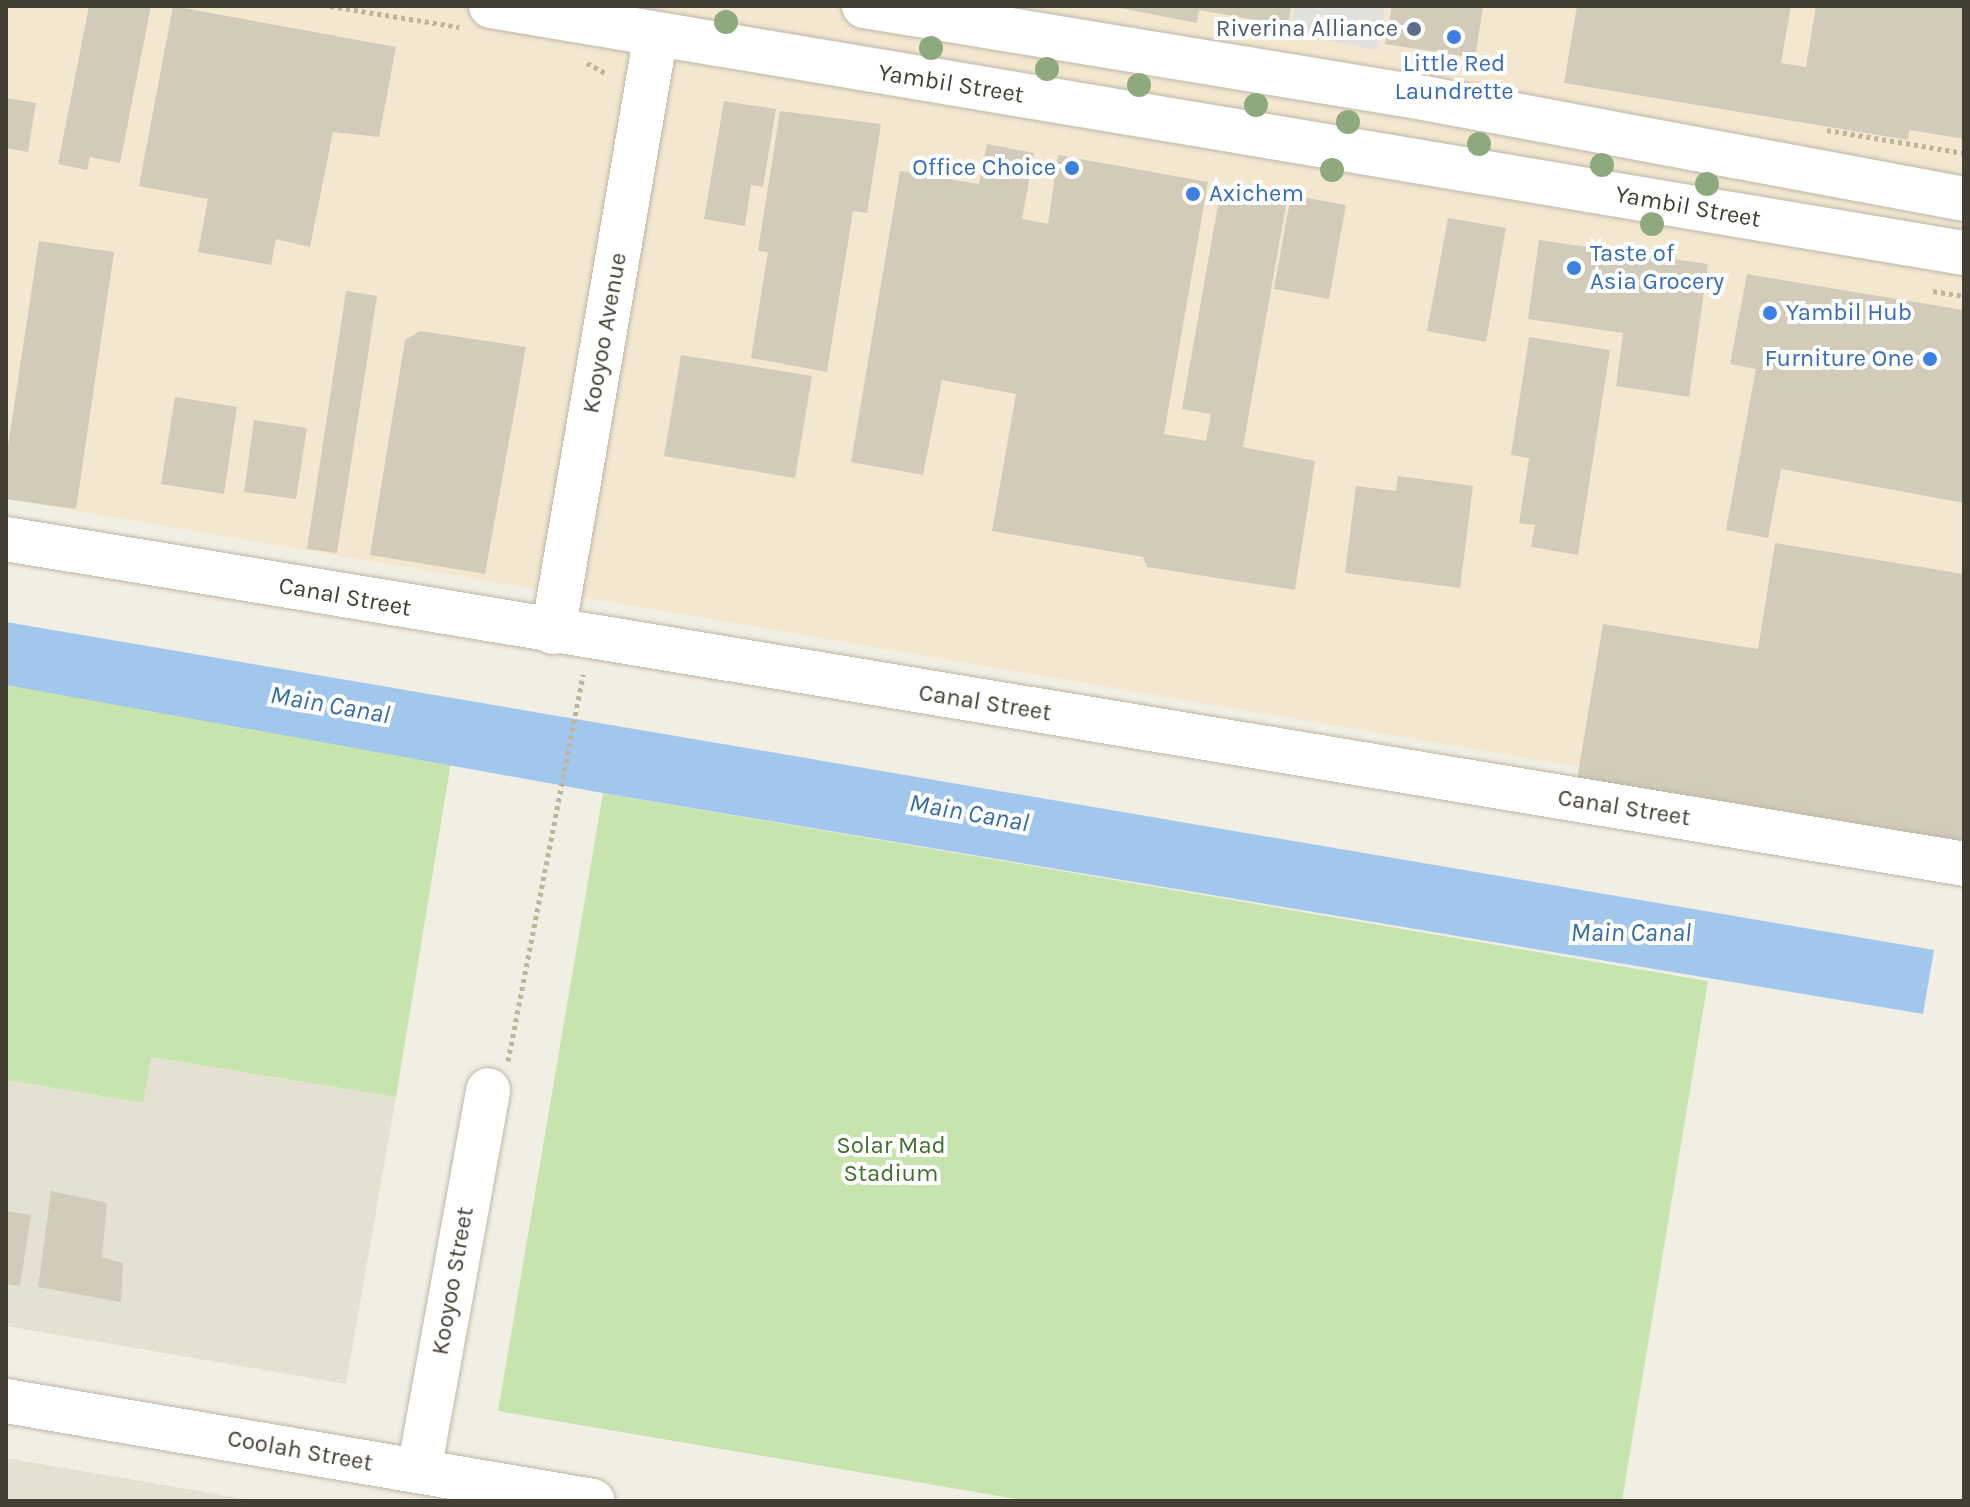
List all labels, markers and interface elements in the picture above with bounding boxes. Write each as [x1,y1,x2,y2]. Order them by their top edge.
place label: Riverina Alliance [1216,15,1398,43]
marker: Riverina Alliance [1405,20,1423,38]
marker: Little Red Laundrette [1445,28,1463,46]
place label: Little Red Laundrette [1394,50,1514,106]
street label: Yambil Street [876,58,1026,110]
place label: Office Choice [912,154,1056,182]
marker: Office Choice [1063,159,1081,177]
place label: Axichem [1209,180,1304,208]
street label: Yambil Street [1613,180,1763,234]
marker: Axichem [1184,185,1202,203]
place label: Taste of Asia Grocery [1590,240,1724,296]
street label: Kooyoo Avenue [577,250,633,416]
marker: Taste of Asia Grocery [1565,259,1583,277]
place label: Yambil Hub [1786,299,1912,327]
marker: Yambil Hub [1761,304,1779,322]
place label: Furniture One [1765,345,1914,373]
marker: Furniture One [1921,350,1939,368]
street label: Canal Street [277,571,413,623]
street label: Canal Street [917,678,1053,728]
water label: Main Canal [268,679,392,731]
street label: Canal Street [1556,783,1692,833]
water label: Main Canal [907,787,1031,839]
water label: Main Canal [1571,917,1691,949]
park label: Solar Mad Stadium [836,1132,946,1188]
street label: Kooyoo Street [426,1205,480,1357]
street label: Coolah Street [225,1424,375,1478]

